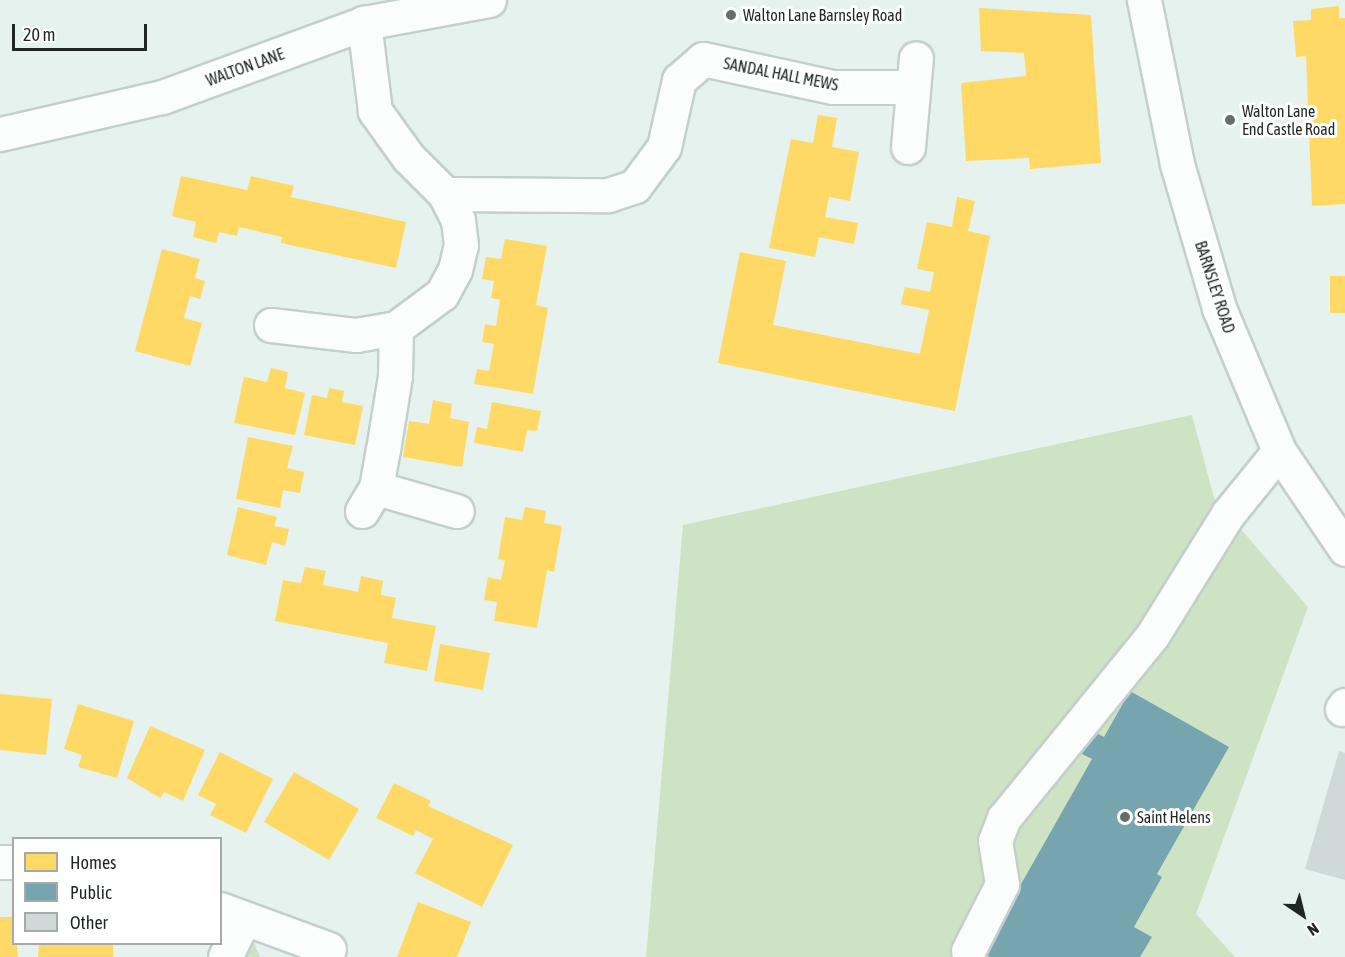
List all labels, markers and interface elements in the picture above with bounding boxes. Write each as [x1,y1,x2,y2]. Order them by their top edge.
place label: Walton Lane Barnsley Road [743,5,902,25]
marker: Walton Lane Barnsley Road [724,8,738,22]
scale bar [15,12,150,50]
text: 20 m [23,24,55,45]
street label: WALTON LANE [203,44,287,90]
street label: SANDAL HALL MEWS [722,53,840,95]
place label: Walton Lane End Castle Road [1242,101,1335,139]
marker: Walton Lane End Castle Road [1223,113,1237,127]
street label: BARNSLEY ROAD [1191,238,1239,336]
place label: Saint Helens [1137,807,1211,827]
marker: Saint Helens [1118,810,1132,824]
legend [12,837,222,945]
text: Homes [70,852,116,873]
text: Public [70,882,112,903]
north arrow [1273,885,1333,945]
text: Other [70,912,108,933]
text: N [1304,920,1322,940]

